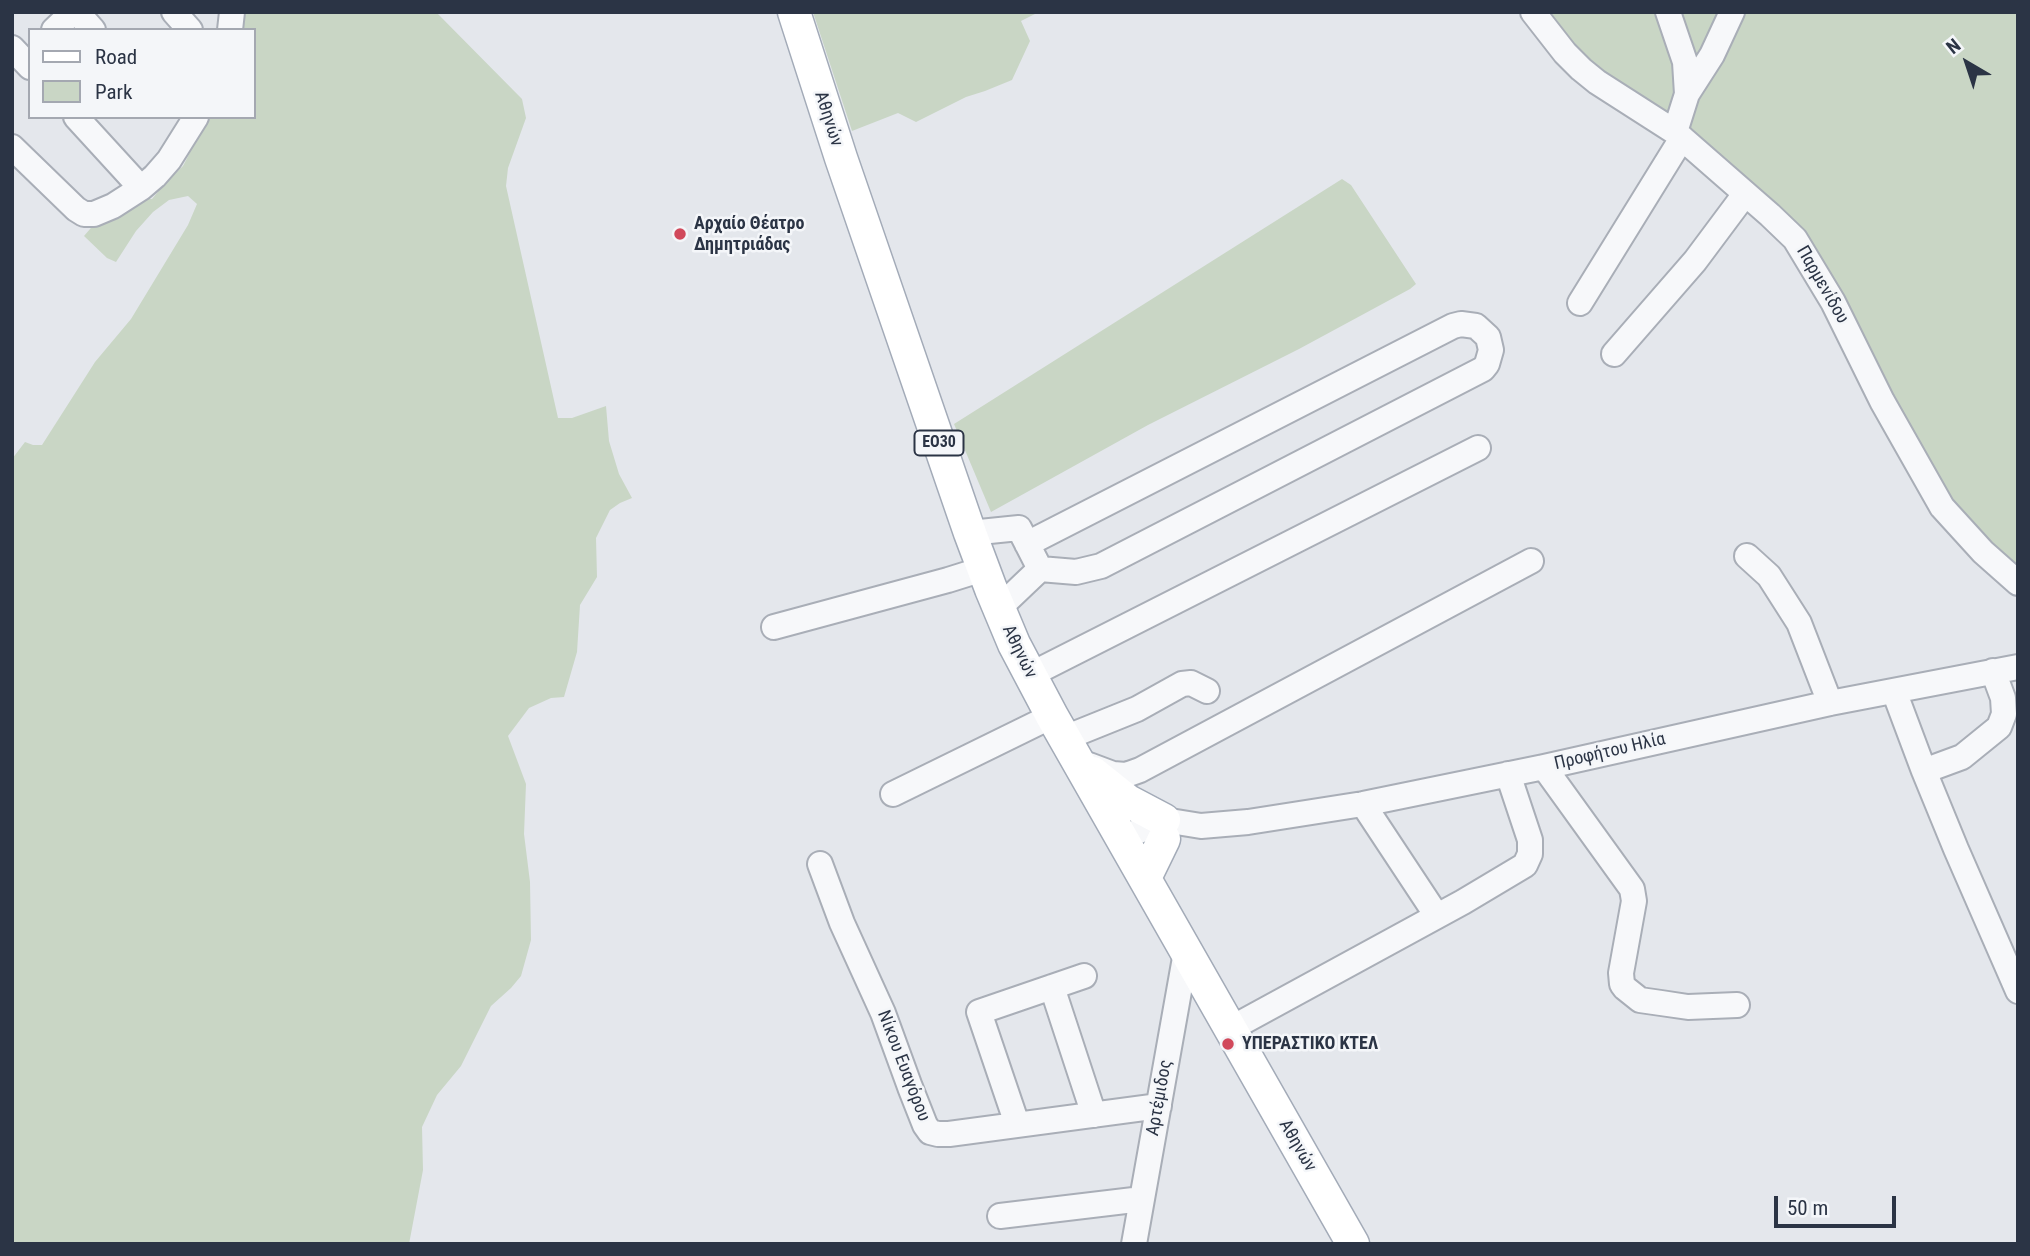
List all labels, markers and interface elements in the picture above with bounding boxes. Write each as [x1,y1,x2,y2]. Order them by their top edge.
legend [28,28,256,119]
north arrow [1932,28,2002,98]
text: N [1942,34,1965,59]
text: Road [95,45,137,69]
text: Park [95,80,132,104]
street label: Αθηνών [809,89,847,149]
place label: Αρχαίο Θέατρο Δημητριάδας [694,213,805,256]
marker: Αρχαίο Θέατρο Δημητριάδας [672,226,688,242]
street label: Παρμενίδου [1791,242,1853,328]
road number: ΕΟ30 [914,430,964,456]
street label: Αθηνών [997,622,1041,682]
street label: Προφήτου Ηλία [1552,729,1668,775]
street label: Νίκου Ευαγόρου [872,1007,934,1125]
place label: ΥΠΕΡΑΣΤΙΚΟ ΚΤΕΛ [1242,1033,1378,1055]
marker: ΥΠΕΡΑΣΤΙΚΟ ΚΤΕΛ [1220,1036,1236,1052]
street label: Αρτέμιδος [1143,1058,1177,1138]
street label: Αθηνών [1274,1116,1320,1176]
scale bar [1778,1182,1900,1226]
text: 50 m [1787,1196,1828,1220]

